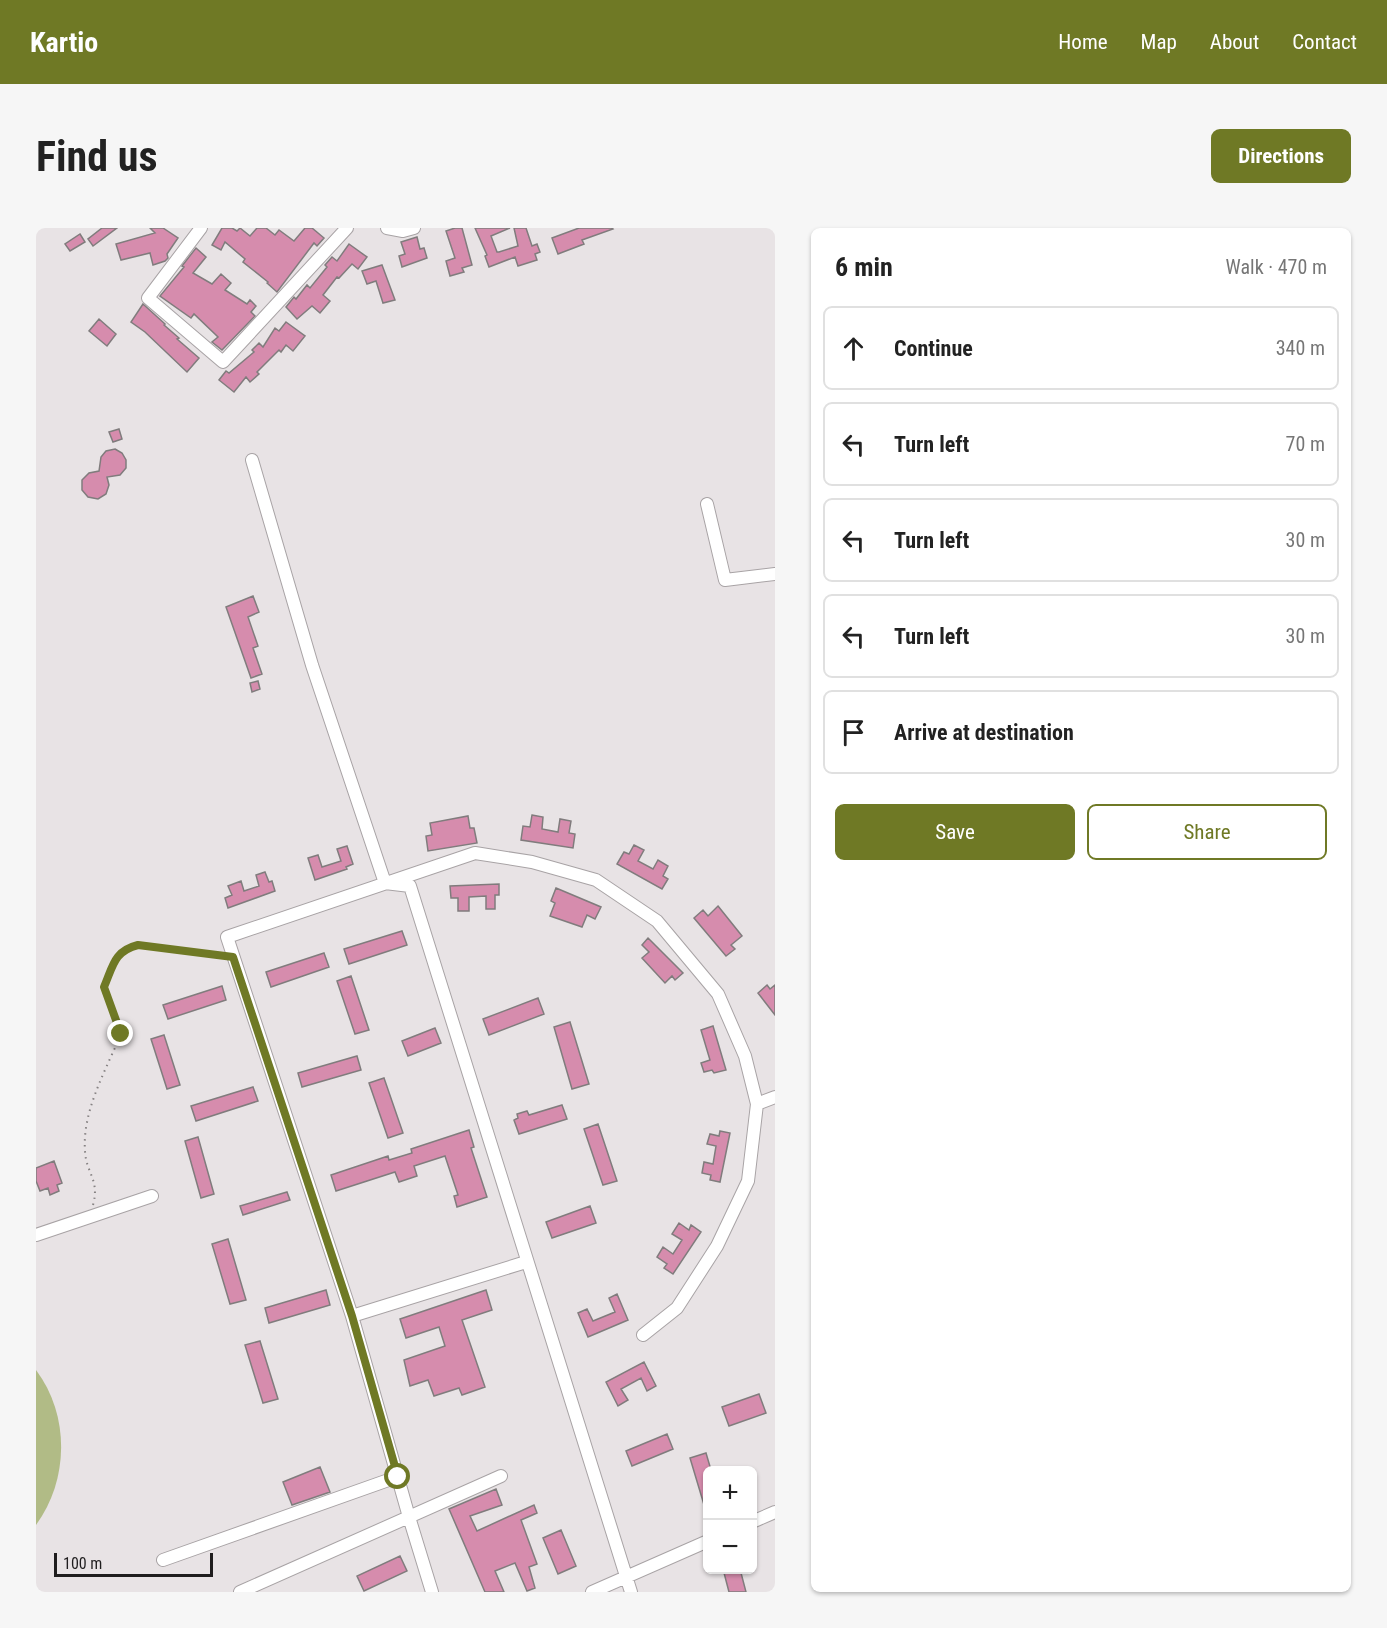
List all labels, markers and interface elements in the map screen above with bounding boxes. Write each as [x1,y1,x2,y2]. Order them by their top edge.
text: Kartio [30,26,98,59]
text: Home [1058,30,1108,54]
text: Map [1141,30,1177,54]
text: About [1210,30,1259,54]
text: Contact [1292,30,1357,54]
button: Directions [1211,129,1351,183]
text: Find us [36,132,157,181]
text: 6 min [835,252,893,282]
text: Walk · 470 m [1226,255,1327,279]
icon: ahead [837,332,870,365]
text: Continue [894,336,973,361]
text: 340 m [1276,336,1325,360]
icon: left [837,428,870,461]
text: Turn left [894,432,969,457]
text: 70 m [1286,432,1325,456]
icon: left [837,524,870,557]
text: Turn left [894,528,969,553]
text: 30 m [1286,528,1325,552]
icon: left [837,620,870,653]
text: Turn left [894,624,969,649]
text: 30 m [1286,624,1325,648]
icon: arrive [837,716,870,749]
text: Arrive at destination [894,720,1074,745]
button: Save [835,804,1075,860]
button: Share [1087,804,1327,860]
route end [107,1020,133,1046]
route start [384,1463,410,1489]
map controls [703,1466,757,1574]
button: + [703,1466,757,1520]
button: − [703,1520,757,1574]
scale bar [54,1550,213,1578]
text: 100 m [63,1554,102,1573]

